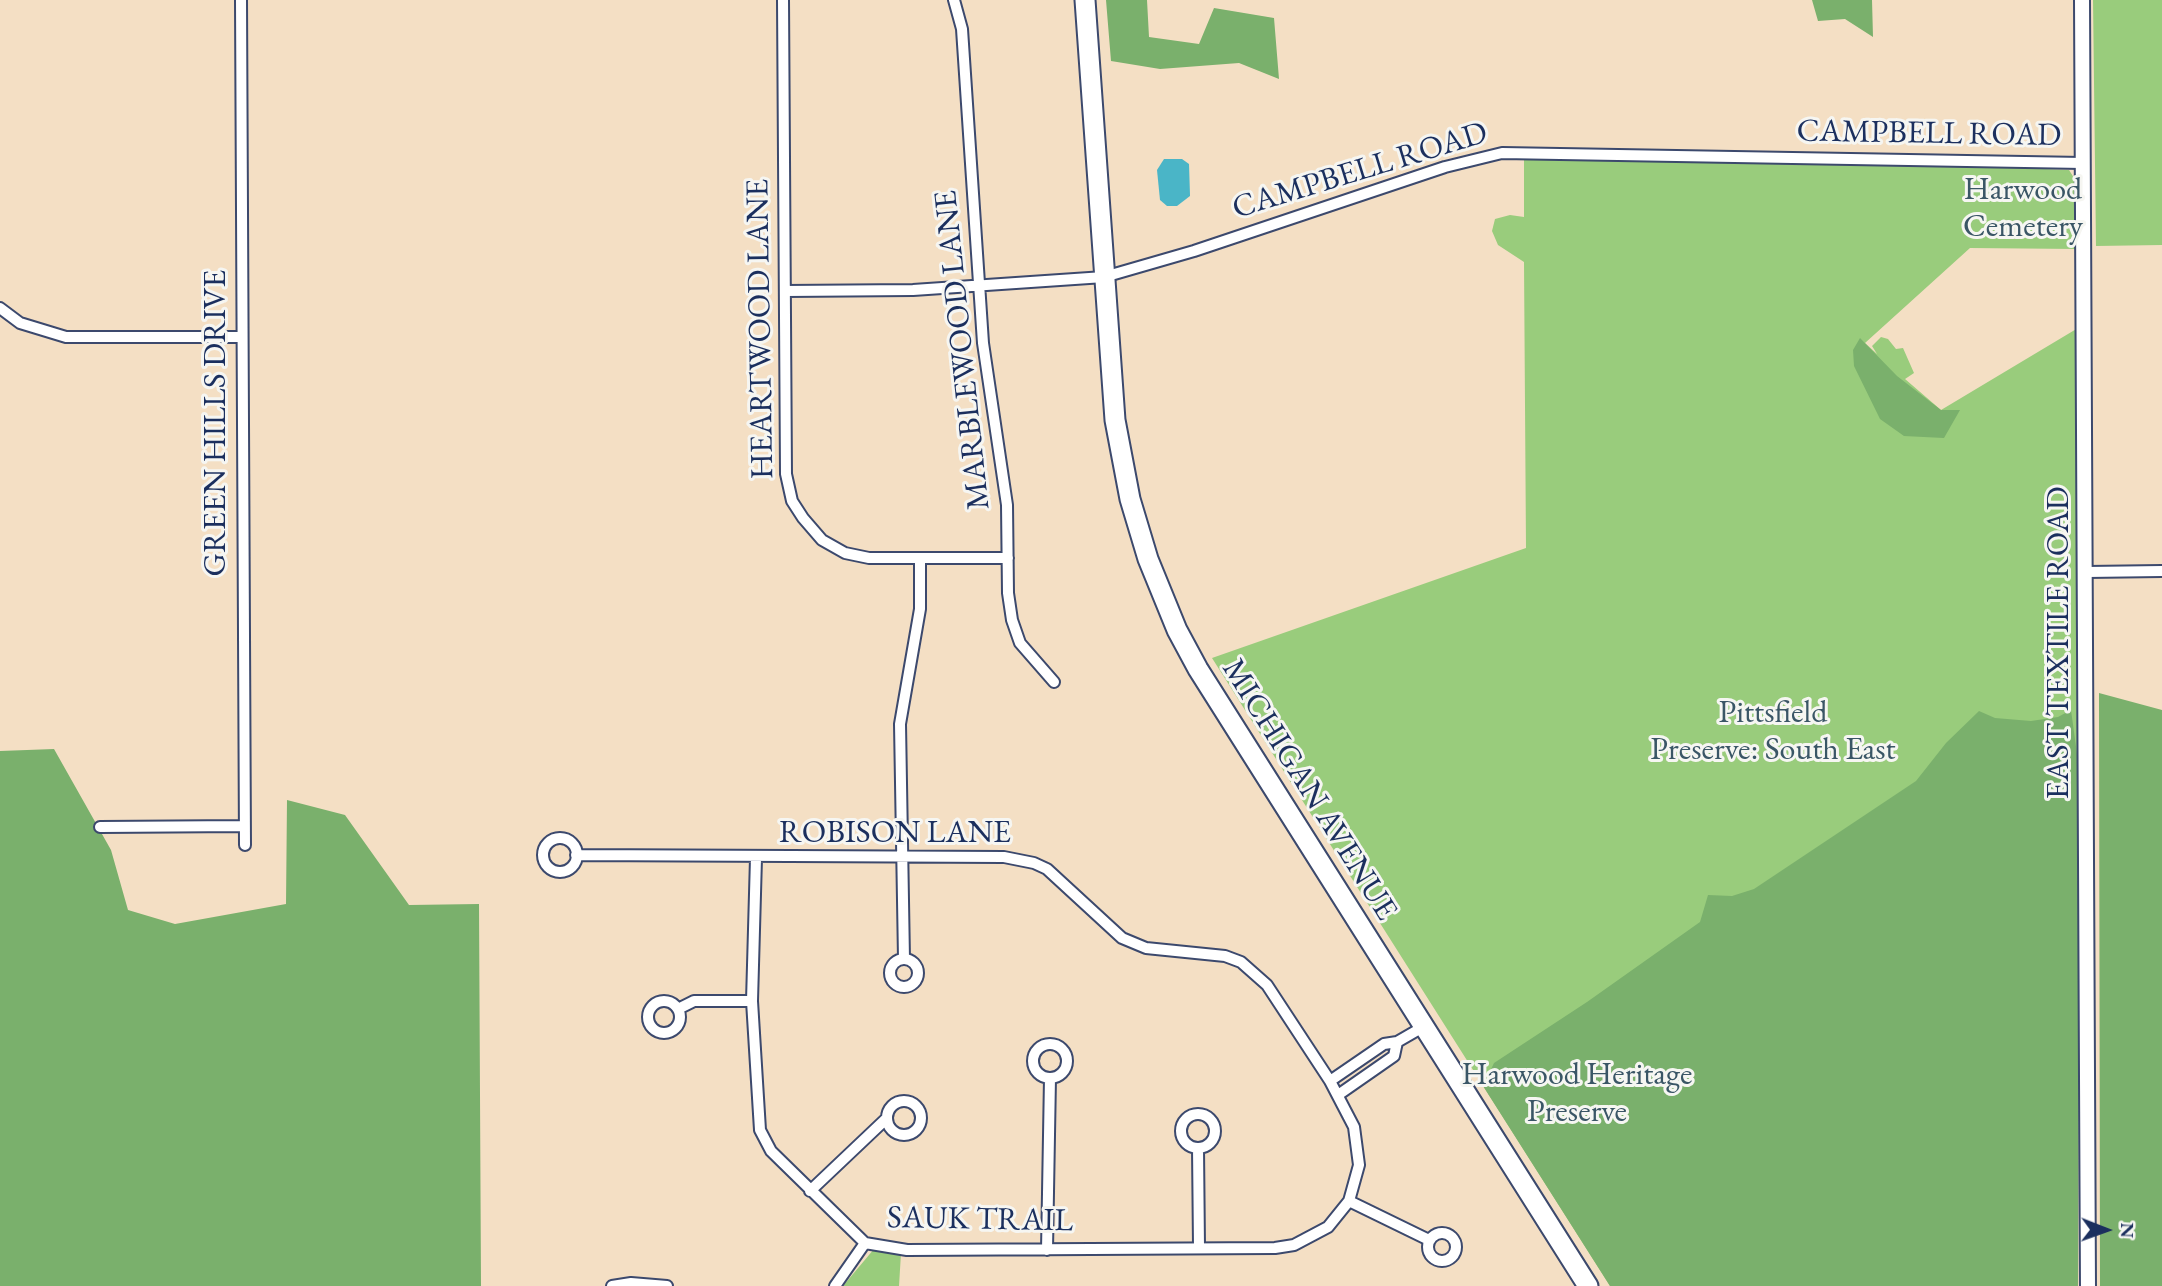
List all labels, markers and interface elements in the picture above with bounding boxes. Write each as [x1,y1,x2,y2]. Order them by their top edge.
street label: CAMPBELL ROAD [1796,112,2062,156]
street label: CAMPBELL ROAD [1228,114,1492,228]
park label: Harwood Cemetery [1963,171,2083,246]
street label: HEARTWOOD LANE [739,179,783,479]
street label: MARBLEWOOD LANE [927,188,999,512]
street label: GREEN HILLS DRIVE [197,270,235,576]
street label: EAST TEXTILE ROAD [2040,486,2078,800]
street label: MICHIGAN AVENUE [1213,652,1405,928]
park label: Pittsfield Preserve: South East [1650,694,1896,769]
street label: ROBISON LANE [779,814,1011,852]
park label: Harwood Heritage Preserve [1462,1056,1692,1131]
north arrow [2071,1195,2141,1265]
street label: SAUK TRAIL [887,1199,1073,1241]
text: N [2115,1222,2140,1238]

